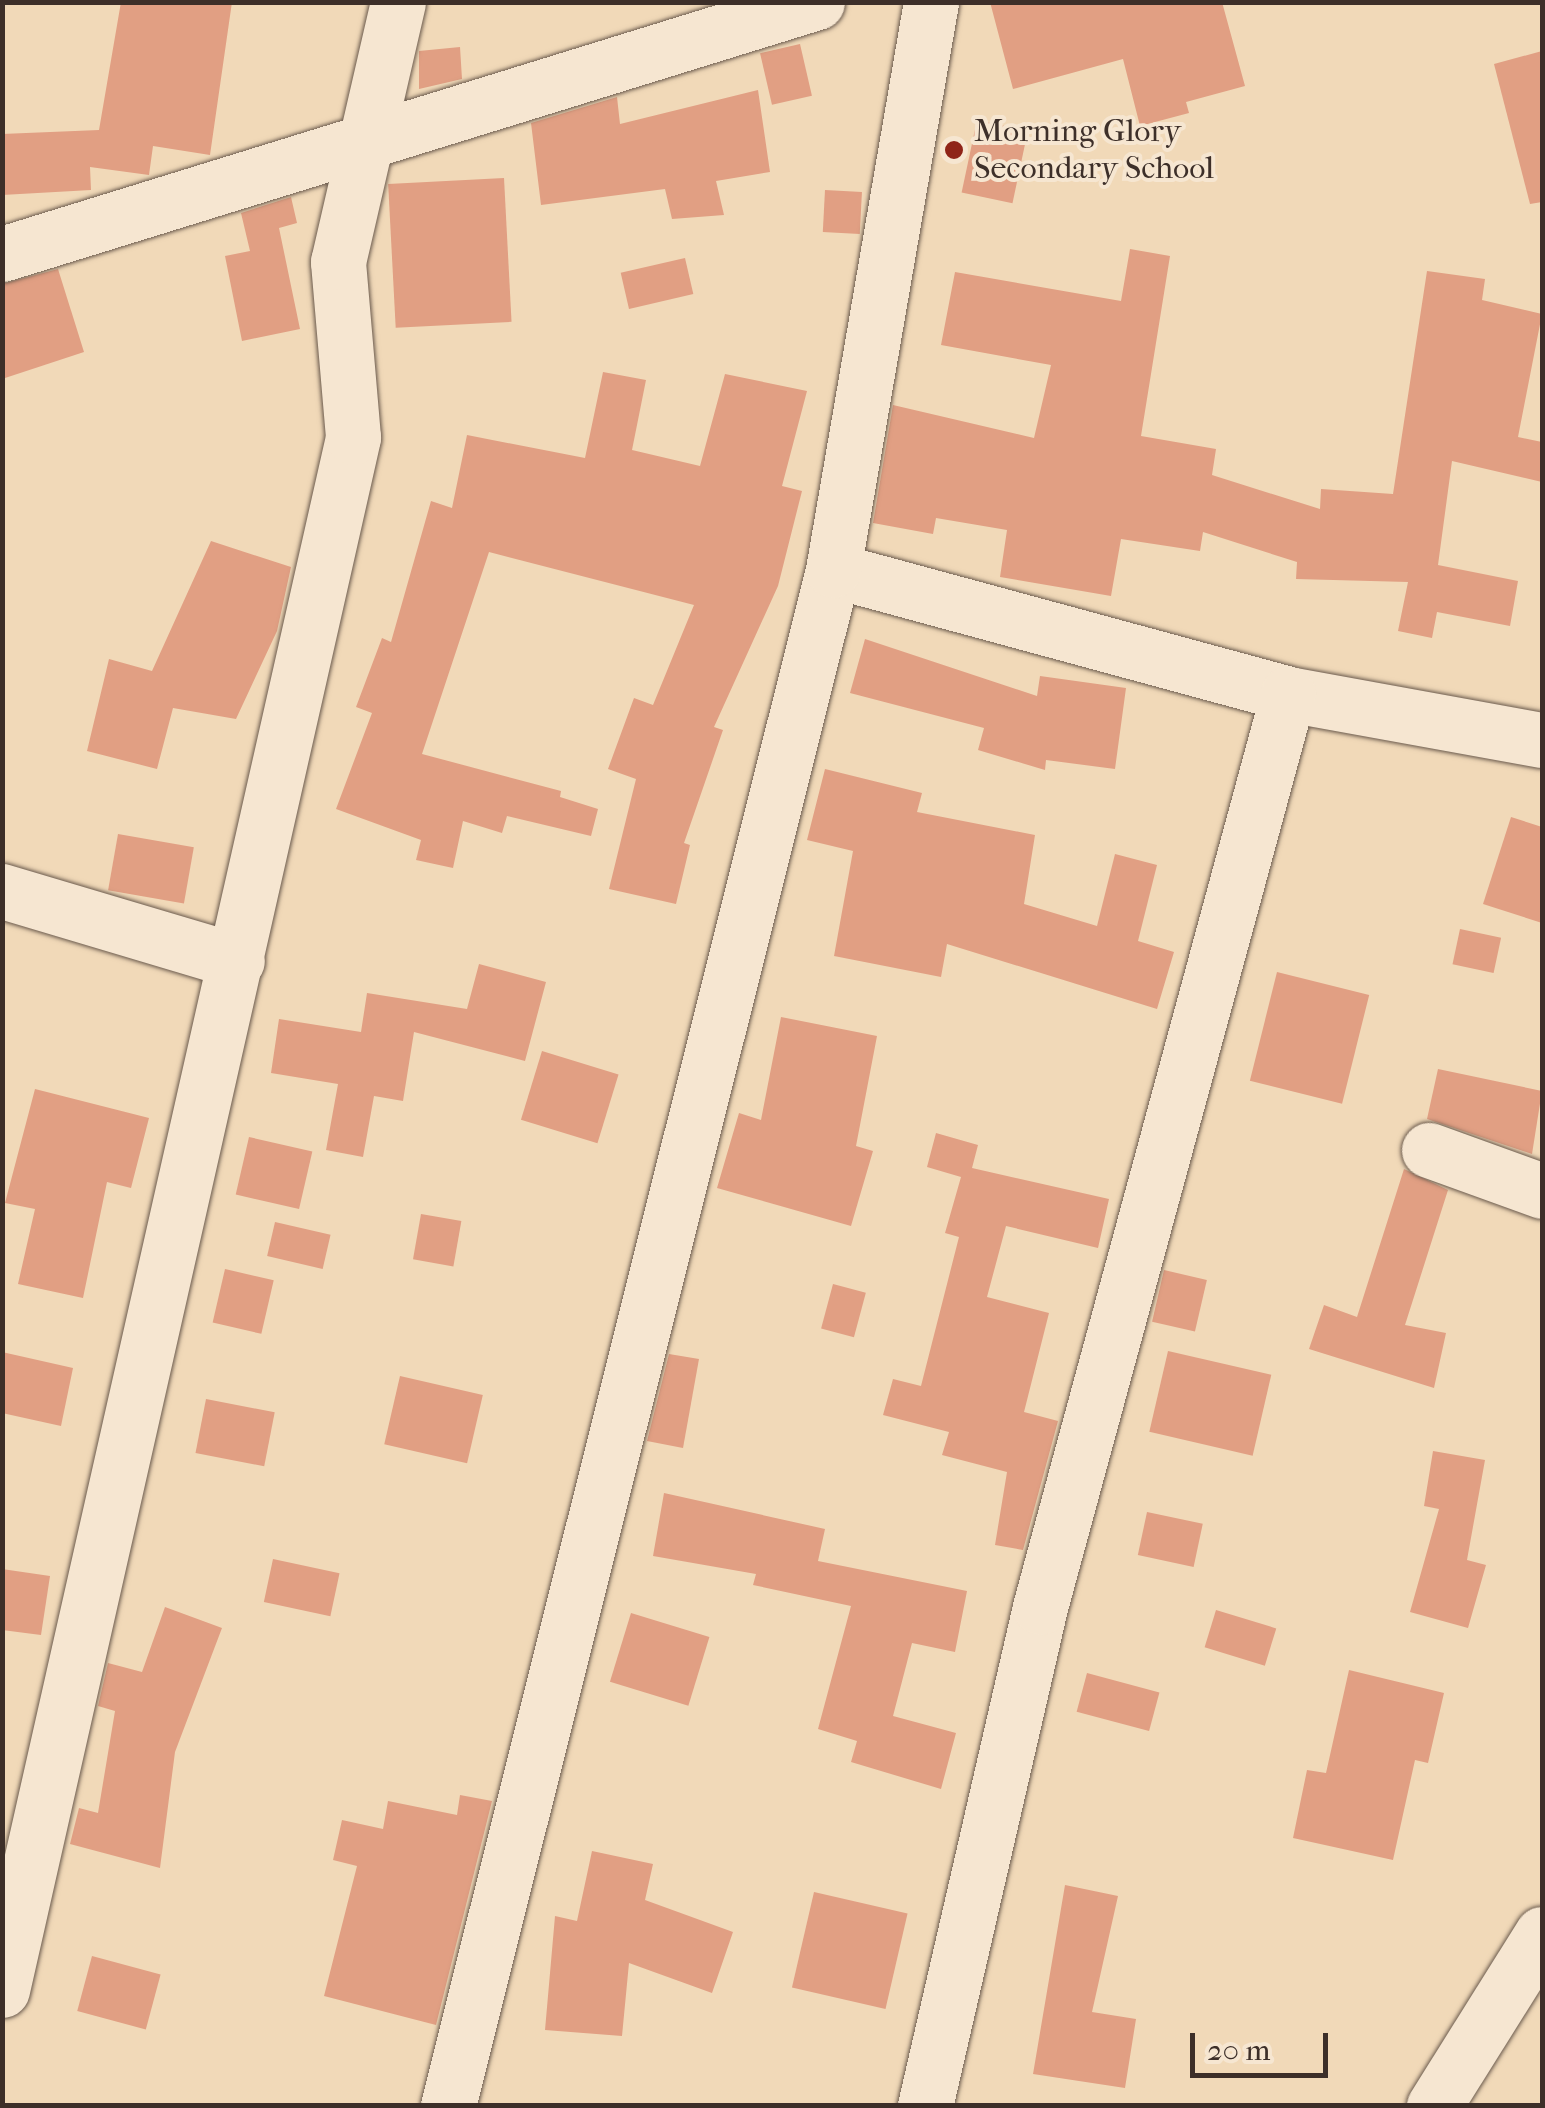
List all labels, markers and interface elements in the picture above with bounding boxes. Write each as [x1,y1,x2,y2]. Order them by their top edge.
place label: Morning Glory Secondary School [974,113,1214,188]
marker: Morning Glory Secondary School [943,139,965,161]
scale bar [1195,2013,1332,2075]
text: 20 m [1207,2033,1270,2068]

